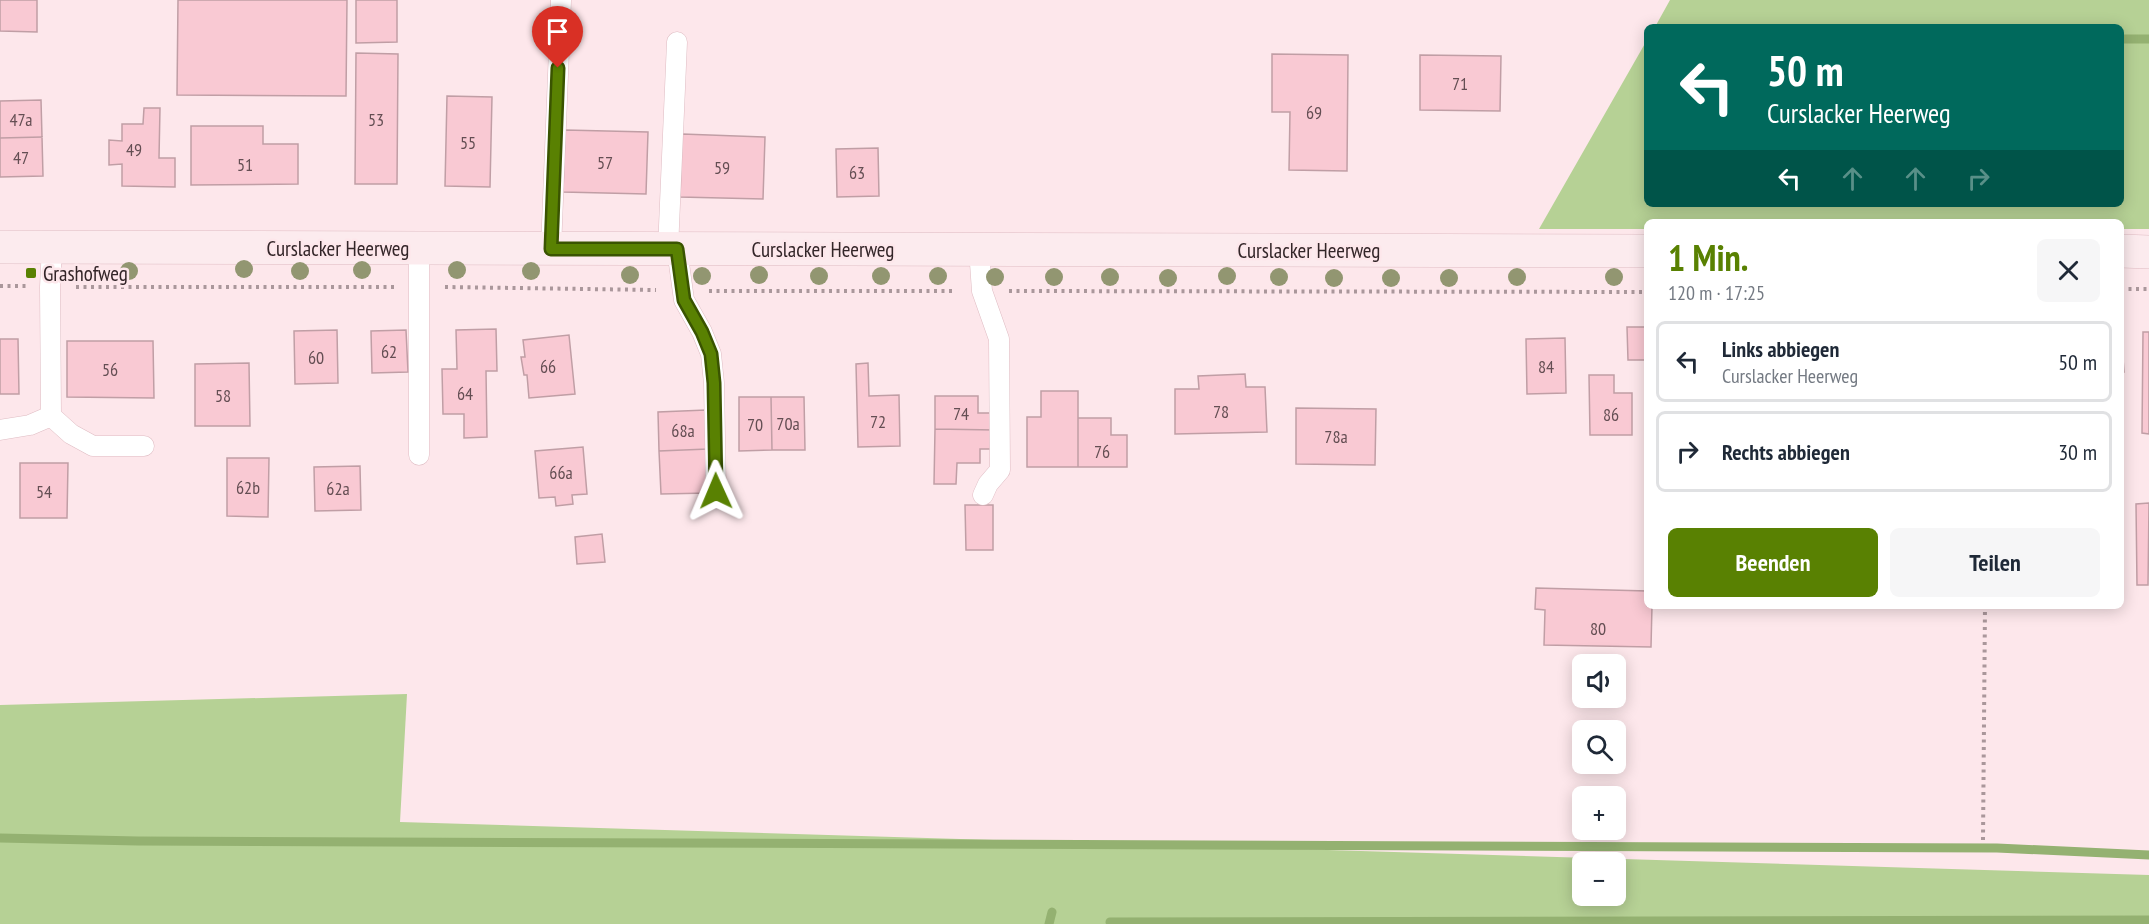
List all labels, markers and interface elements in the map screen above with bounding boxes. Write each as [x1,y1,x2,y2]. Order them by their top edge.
pin [532,6,583,68]
icon: arrive [541,15,574,48]
text: 50 m [1767,43,1844,98]
icon: left [1668,48,1746,126]
house number: 71 [1452,72,1468,95]
text: Curslacker Heerweg [1767,96,1951,130]
house number: 69 [1306,101,1322,124]
house number: 47a [9,108,33,131]
house number: 53 [368,108,384,131]
house number: 55 [460,131,476,154]
house number: 49 [126,138,142,161]
house number: 47 [13,146,29,169]
house number: 57 [597,151,613,174]
house number: 51 [237,153,253,176]
house number: 59 [714,156,730,179]
house number: 63 [849,161,865,184]
icon: left [1773,162,1806,195]
icon: ahead [1836,162,1869,195]
icon: ahead [1899,162,1932,195]
icon: right [1962,162,1995,195]
text: 1 Min. [1668,234,1748,281]
street label: Curslacker Heerweg [267,235,409,262]
street label: Curslacker Heerweg [752,236,894,263]
street label: Curslacker Heerweg [1238,237,1380,264]
button: close [2037,239,2100,302]
place label: Grashofweg [43,260,128,287]
marker: Grashofweg [24,266,38,280]
text: 120 m · 17:25 [1668,280,1765,306]
text: Links abbiegen [1722,335,1839,363]
house number: 62 [381,340,397,363]
icon: left [1671,345,1704,378]
house number: 60 [308,346,324,369]
text: 50 m [2058,348,2097,376]
house number: 66 [540,355,556,378]
house number: 84 [1538,355,1554,378]
house number: 56 [102,358,118,381]
text: Curslacker Heerweg [1722,363,1858,389]
house number: 64 [457,382,473,405]
house number: 58 [215,384,231,407]
house number: 78 [1213,400,1229,423]
house number: 74 [953,402,969,425]
house number: 86 [1603,403,1619,426]
house number: 72 [870,410,886,433]
house number: 70a [776,412,800,435]
house number: 70 [747,413,763,436]
house number: 68a [671,419,695,442]
house number: 78a [1324,425,1348,448]
icon: right [1671,435,1704,468]
text: Rechts abbiegen [1722,438,1850,466]
text: 30 m [2058,438,2097,466]
house number: 76 [1094,440,1110,463]
position arrow [684,459,748,523]
house number: 66a [549,461,573,484]
house number: 62b [236,476,260,499]
house number: 62a [326,477,350,500]
house number: 54 [36,480,52,503]
button: Beenden [1668,528,1878,597]
button: Teilen [1890,528,2100,597]
house number: 80 [1590,617,1606,640]
map controls [1572,654,1626,906]
button: sound [1572,654,1626,708]
button: search [1572,720,1626,774]
button: + [1572,786,1626,840]
button: − [1572,852,1626,906]

